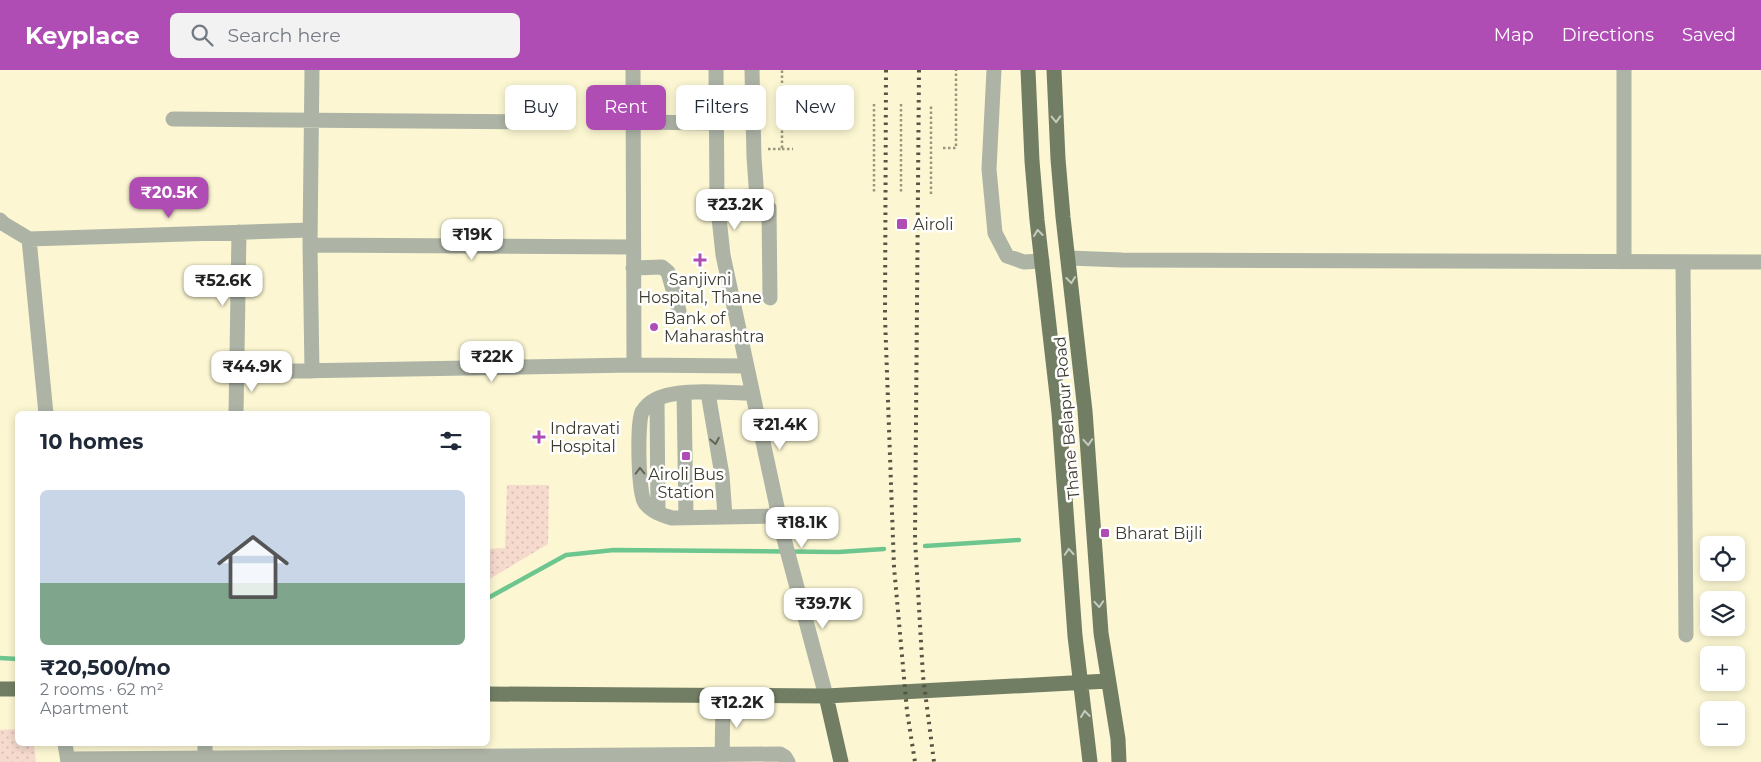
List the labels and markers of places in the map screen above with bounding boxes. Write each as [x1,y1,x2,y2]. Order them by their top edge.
pin: ₹20.5K [128,176,210,219]
pin: ₹23.2K [694,189,776,231]
place label: Airoli [913,215,954,234]
marker: Airoli [895,217,909,231]
pin: ₹19K [442,218,502,261]
marker: Sanjivni Hospital, Thane [693,253,707,267]
pin: ₹52.6K [182,264,264,307]
place label: Sanjivni Hospital, Thane [638,270,762,307]
place label: Bank of Maharashtra [664,309,765,346]
marker: Bank of Maharashtra [648,321,660,333]
pin: ₹22K [462,340,522,383]
pin: ₹44.9K [211,350,293,393]
pin: ₹21.4K [739,408,821,451]
place label: Indravati Hospital [550,419,620,456]
marker: Indravati Hospital [532,430,546,444]
marker: Airoli Bus Station [680,450,692,462]
place label: Airoli Bus Station [648,465,724,502]
pin: ₹18.1K [761,506,843,549]
place label: Bharat Bijli [1115,524,1203,543]
marker: Bharat Bijli [1099,527,1111,539]
pin: ₹39.7K [782,588,864,630]
pin: ₹12.2K [696,686,778,729]

